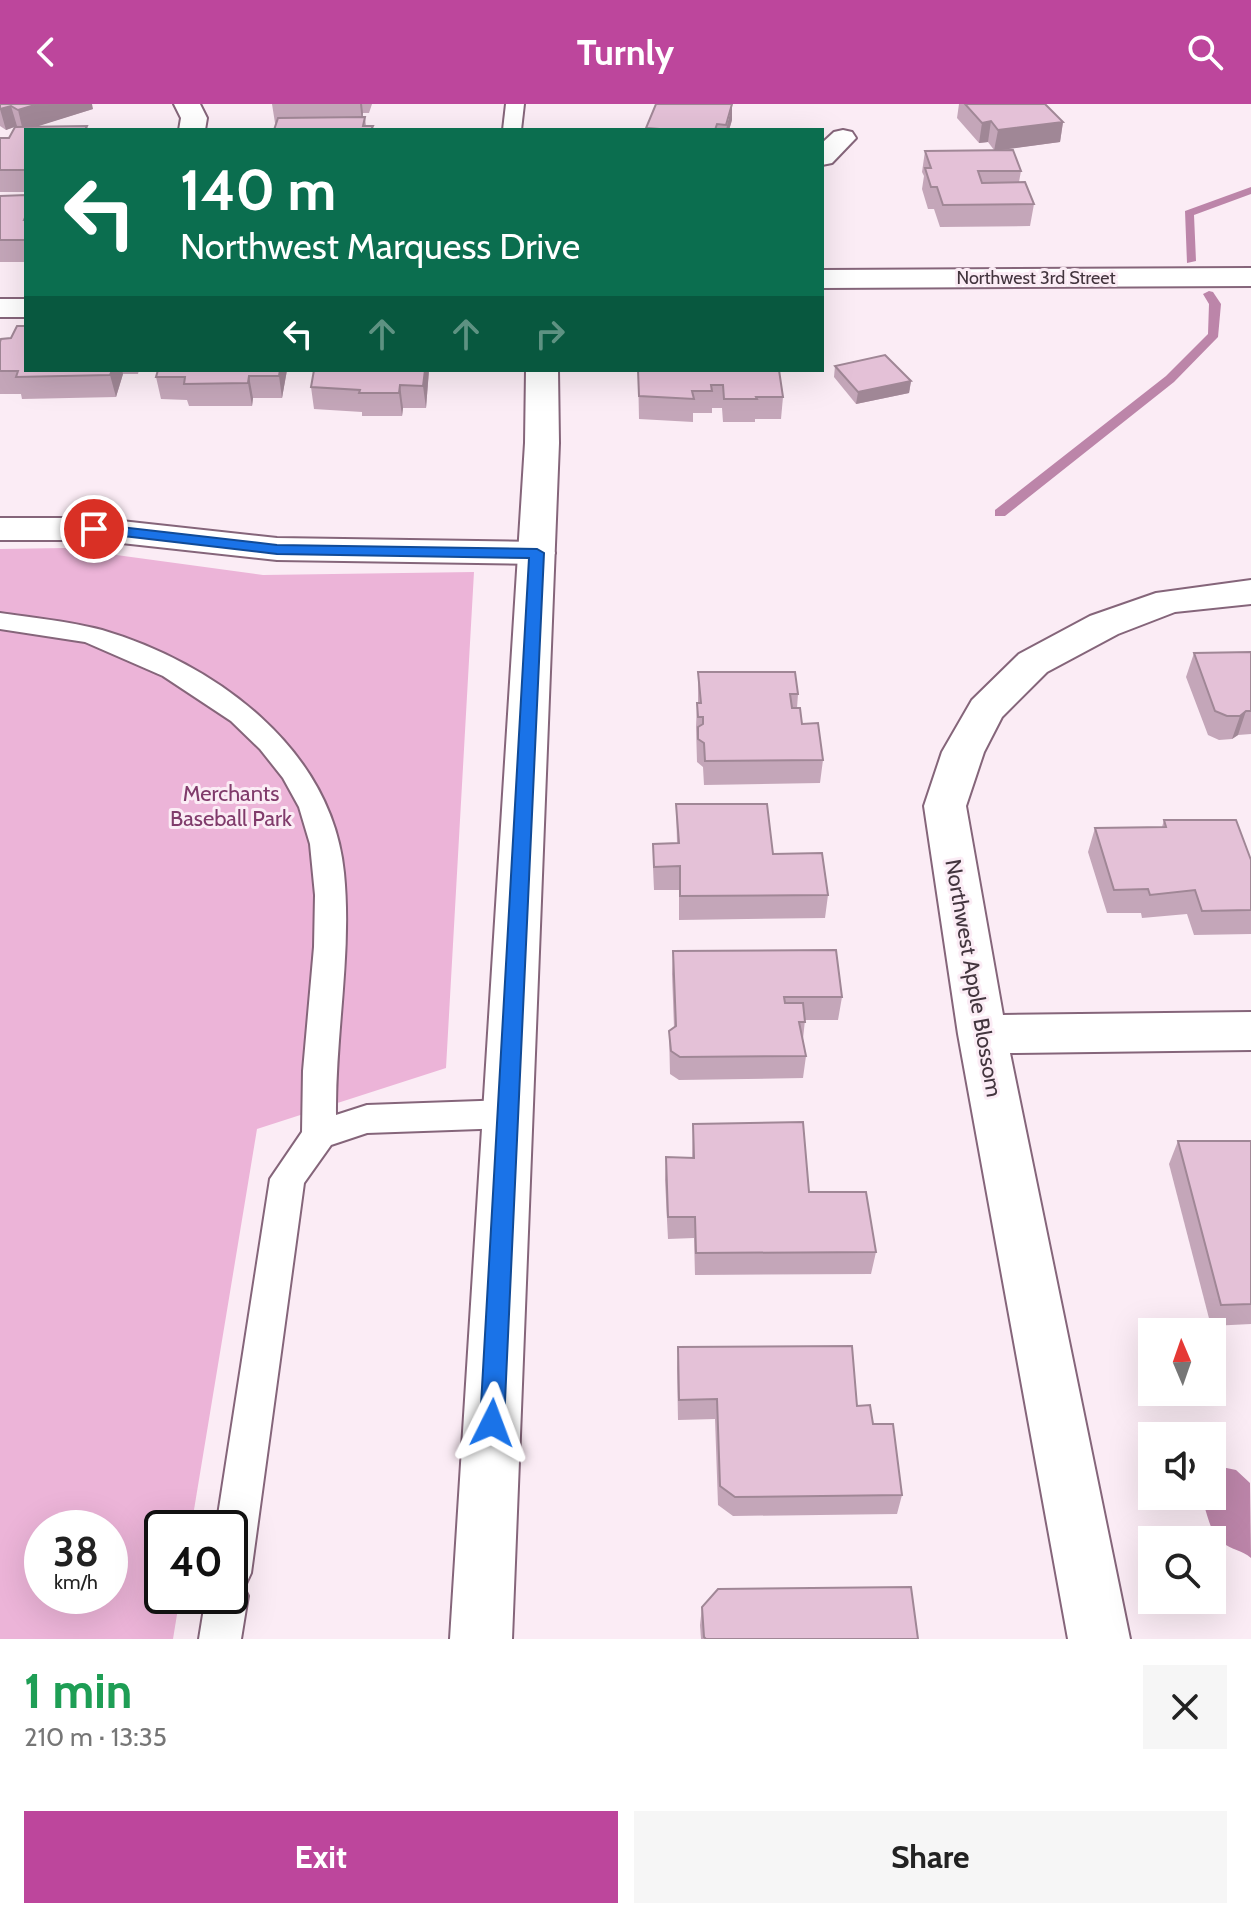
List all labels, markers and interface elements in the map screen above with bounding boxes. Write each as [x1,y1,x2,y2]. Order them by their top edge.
icon: back [24,30,68,74]
text: Turnly [577,30,674,74]
icon: search [1183,30,1227,74]
text: 140 m [180,156,336,224]
icon: left [48,160,152,264]
text: Northwest Marquess Drive [180,224,580,268]
street label: Northwest 3rd Street [957,267,1115,289]
icon: left [276,312,320,356]
icon: ahead [360,312,404,356]
icon: ahead [444,312,488,356]
icon: right [528,312,572,356]
pin [60,495,128,563]
icon: arrive [72,507,116,551]
park label: Merchants Baseball Park [170,780,292,832]
street label: Northwest Apple Blossom [939,857,1008,1099]
north arrow [1138,1318,1226,1406]
map controls [1138,1318,1226,1614]
position arrow [450,1381,534,1465]
button: sound [1138,1422,1226,1510]
speed limit sign: 40 [144,1510,248,1614]
button: search [1138,1526,1226,1614]
text: 38 [53,1527,99,1576]
text: km/h [54,1570,98,1594]
text: 1 min [24,1662,132,1720]
button: close [1143,1665,1227,1749]
text: 210 m · 13:35 [24,1721,167,1753]
button: Exit [24,1811,618,1903]
button: Share [634,1811,1227,1903]

